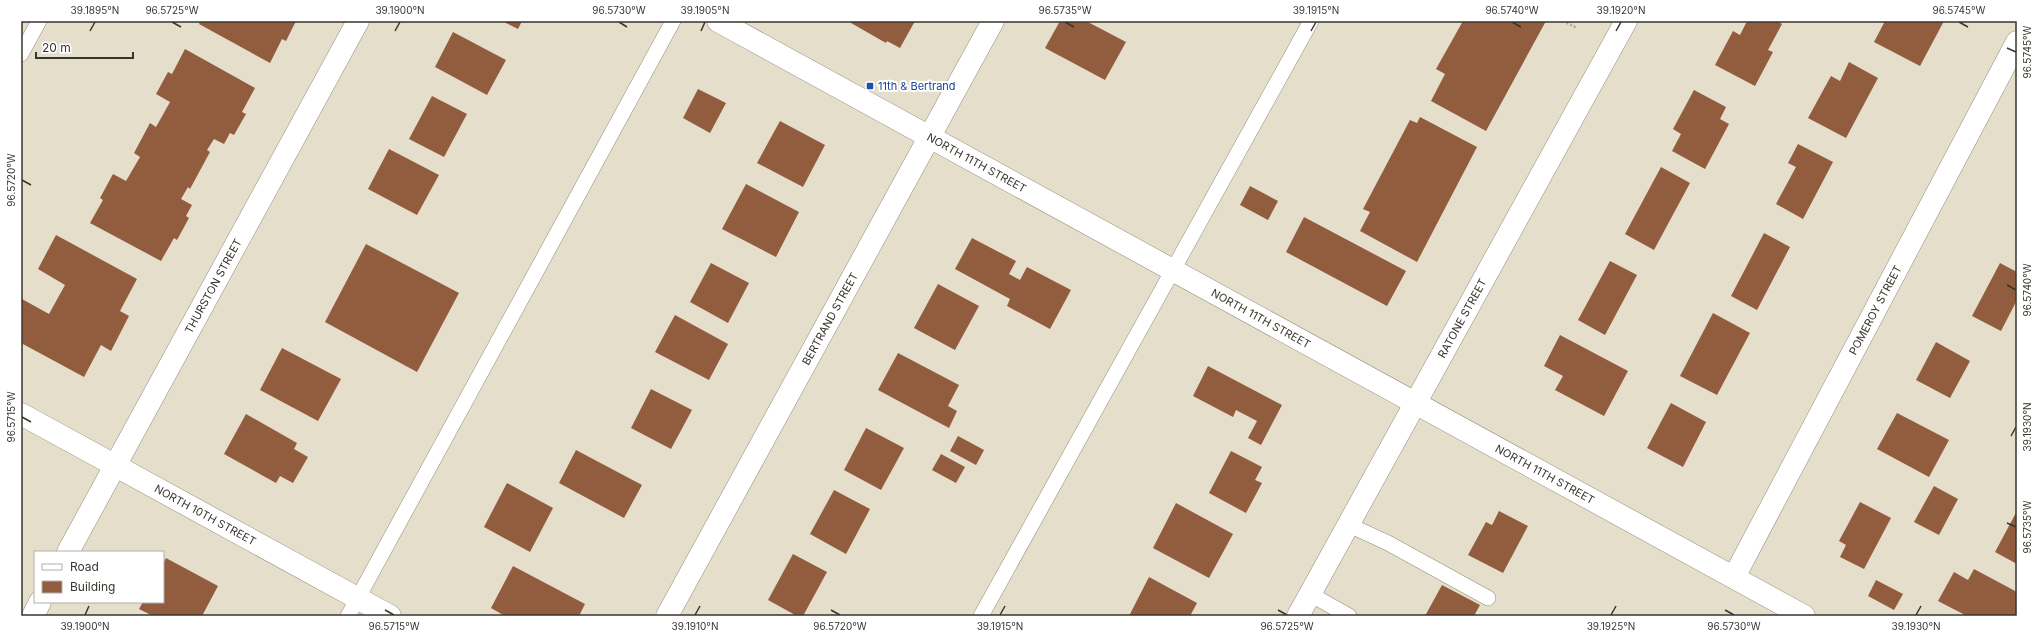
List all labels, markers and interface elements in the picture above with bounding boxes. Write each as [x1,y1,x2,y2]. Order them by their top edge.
text: 39.1895°N [71,4,119,16]
text: 96.5725°W [145,4,199,16]
text: 39.1900°N [375,4,425,16]
text: 96.5730°W [592,4,646,16]
text: 39.1905°N [681,4,729,16]
text: 96.5735°W [1038,4,1092,16]
text: 39.1915°N [1293,4,1339,16]
text: 96.5740°W [1485,4,1539,16]
text: 39.1920°N [1597,4,1645,16]
text: 96.5745°W [1933,4,1986,16]
text: 96.5745°W [2021,25,2033,78]
scale bar [36,34,133,60]
text: 20 m [42,40,71,55]
place label: 11th & Bertrand [878,79,956,93]
marker: 11th & Bertrand [865,81,875,91]
street label: NORTH 11TH STREET [925,130,1029,196]
text: 96.5720°W [5,153,17,207]
street label: THURSTON STREET [182,236,245,336]
street label: POMEROY STREET [1846,263,1905,357]
text: 96.5740°W [2021,263,2033,317]
street label: BERTRAND STREET [799,270,861,368]
street label: RATONE STREET [1435,276,1490,360]
street label: NORTH 11TH STREET [1209,286,1313,351]
text: 96.5715°W [5,391,17,443]
text: 39.1930°N [2021,403,2033,451]
street label: NORTH 11TH STREET [1493,441,1597,507]
street label: NORTH 10TH STREET [152,481,258,548]
text: 96.5735°W [2021,500,2033,554]
legend [34,551,164,603]
text: Road [70,559,99,574]
text: Building [70,579,115,594]
text: 39.1900°N [60,620,110,632]
text: 96.5715°W [368,620,420,632]
text: 39.1910°N [672,620,718,632]
text: 96.5720°W [813,620,867,632]
text: 39.1915°N [977,620,1023,632]
text: 96.5725°W [1260,620,1314,632]
text: 39.1925°N [1587,620,1635,632]
text: 96.5730°W [1707,620,1761,632]
text: 39.1930°N [1892,620,1940,632]

